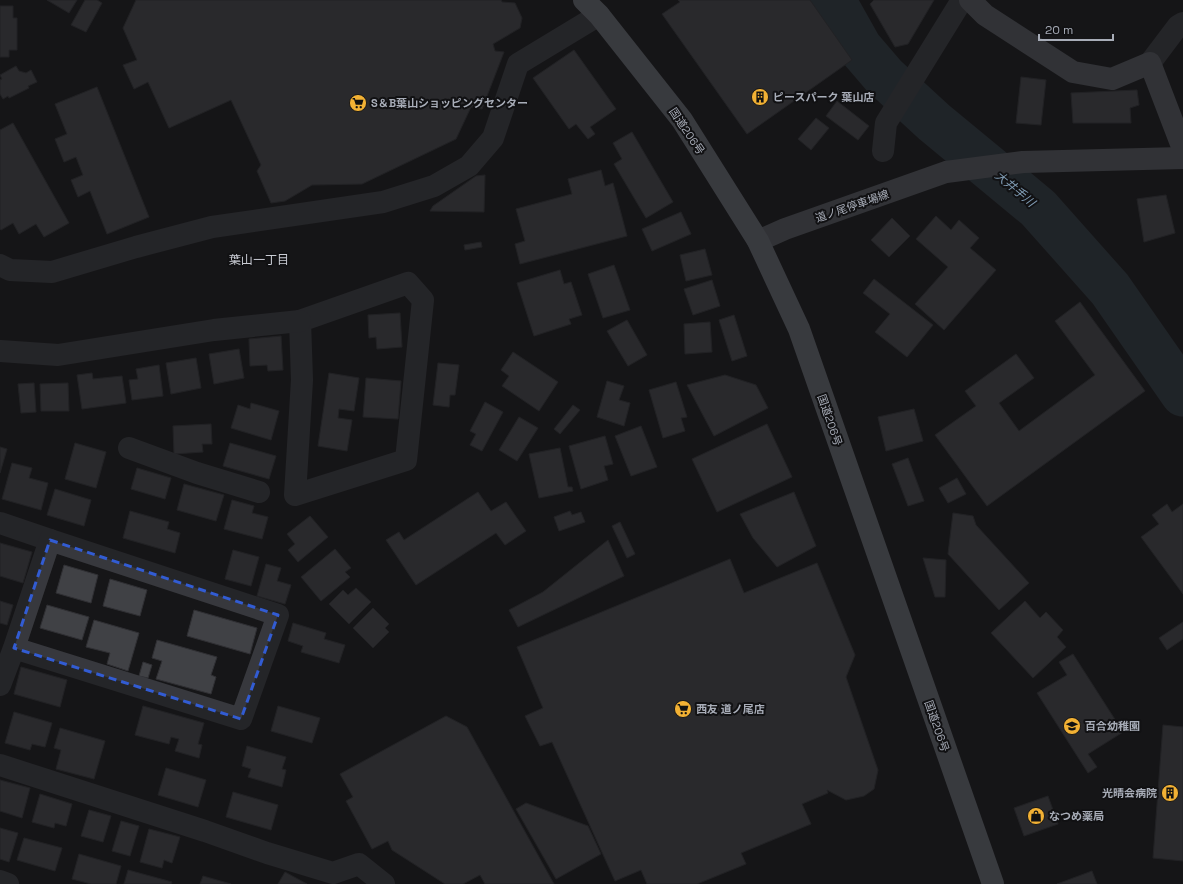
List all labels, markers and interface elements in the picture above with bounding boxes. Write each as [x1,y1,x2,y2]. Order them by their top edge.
scale bar [1039,16,1113,42]
text: 20 m [1045,22,1073,38]
building icon: ピースパーク 葉山店 [750,87,770,107]
place label: ピースパーク 葉山店 [773,90,874,104]
supermarket icon: S＆B葉山ショッピングセンター [348,93,368,113]
place label: S＆B葉山ショッピングセンター [371,96,528,110]
street label: 国道206号 [666,105,708,157]
water label: 大井手川 [991,167,1040,212]
street label: 道ノ尾停車場線 [813,187,891,225]
district label: 葉山一丁目 [229,252,289,268]
street label: 国道206号 [815,392,845,448]
street label: 国道206号 [922,698,952,754]
supermarket icon: 西友 道ノ尾店 [673,699,693,719]
place label: 西友 道ノ尾店 [696,702,765,716]
school or university icon: 百合幼稚園 [1062,716,1082,736]
place label: 百合幼稚園 [1085,719,1140,733]
building icon: 光晴会病院 [1160,783,1180,803]
place label: 光晴会病院 [1102,786,1157,800]
shop icon: なつめ薬局 [1026,806,1046,826]
place label: なつめ薬局 [1049,809,1104,823]

